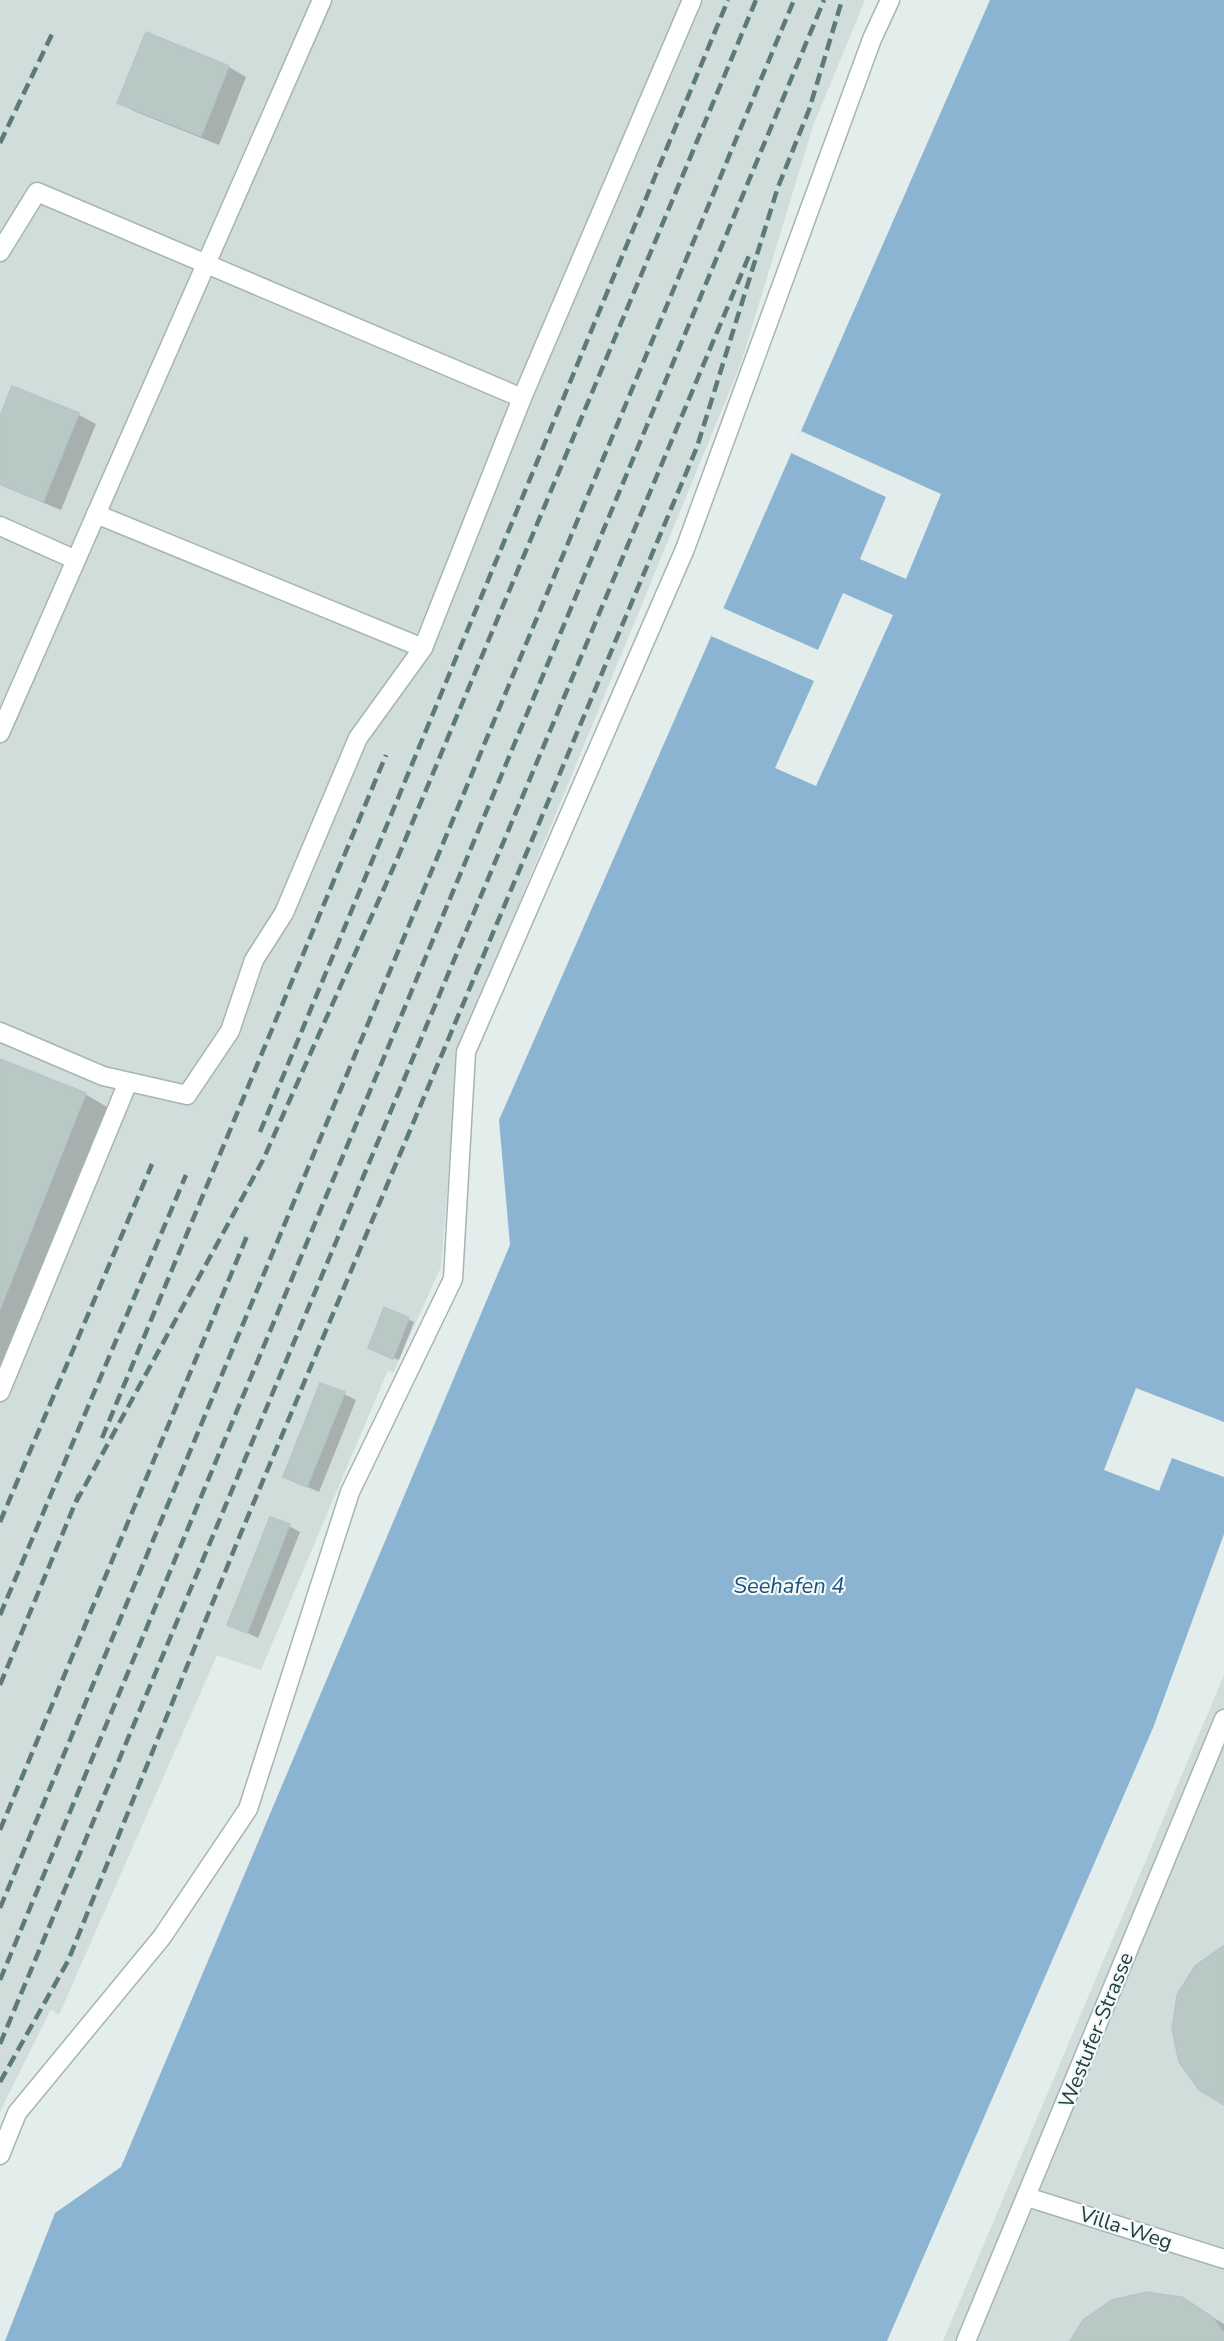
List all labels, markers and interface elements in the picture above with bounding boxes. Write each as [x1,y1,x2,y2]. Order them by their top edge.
water label: Seehafen 4 [733,1571,845,1601]
street label: Westufer-Strasse [1052,1948,1140,2112]
street label: Villa-Weg [1075,2200,1176,2256]

